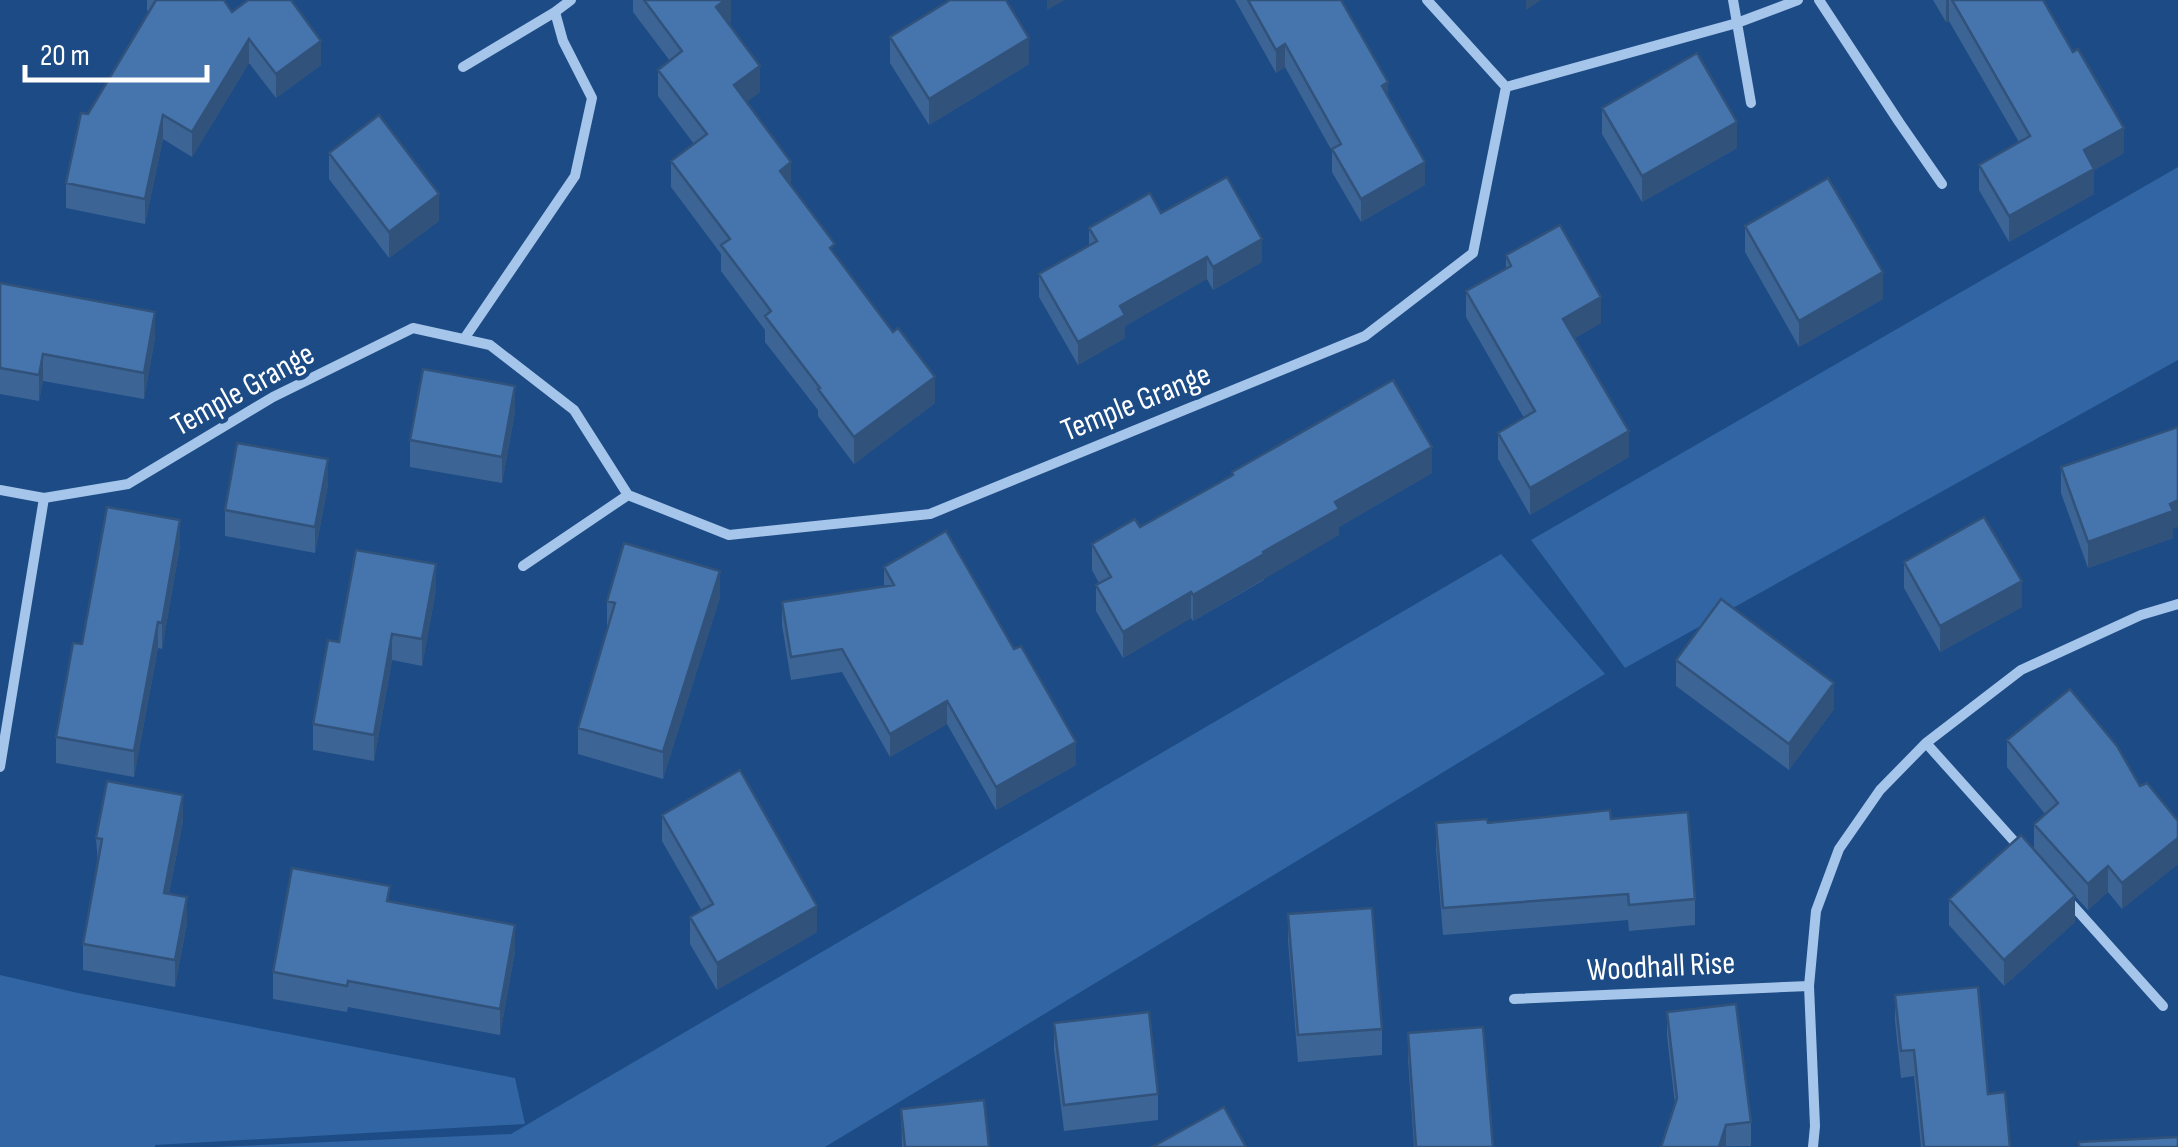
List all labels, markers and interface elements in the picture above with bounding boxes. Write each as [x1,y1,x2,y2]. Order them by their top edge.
scale bar [25,20,208,82]
text: 20 m [40,38,90,74]
street label: Temple Grange [165,335,321,445]
street label: Temple Grange [1056,355,1216,451]
street label: Woodhall Rise [1586,944,1736,990]

